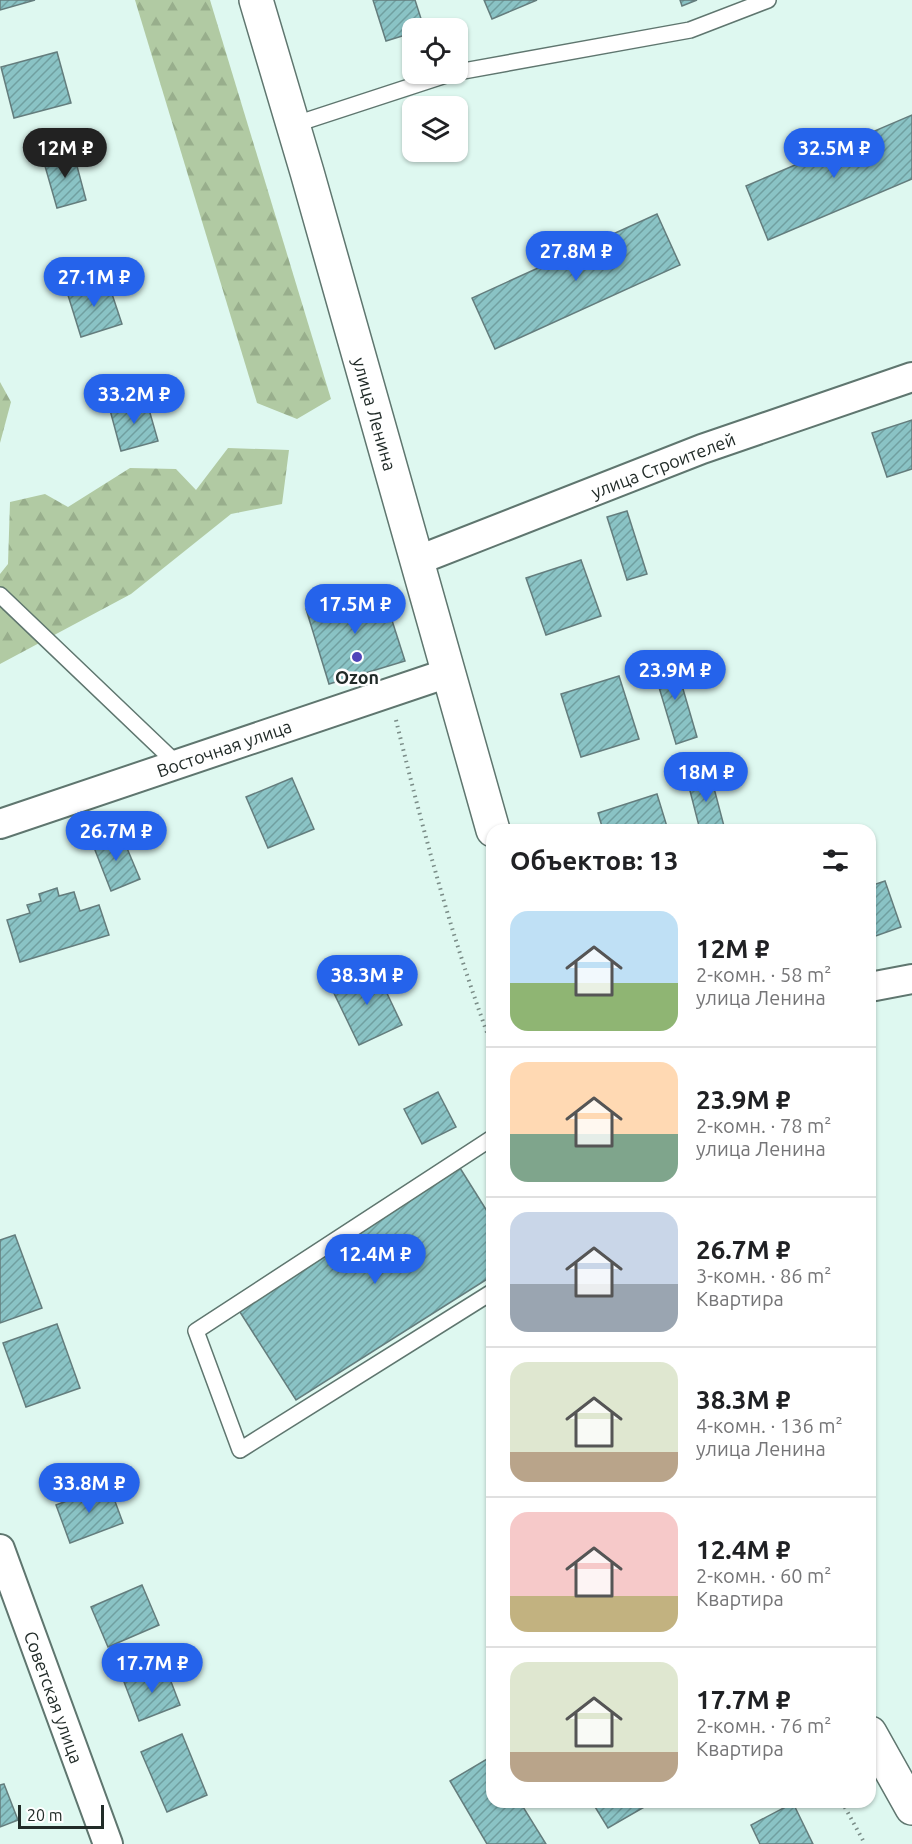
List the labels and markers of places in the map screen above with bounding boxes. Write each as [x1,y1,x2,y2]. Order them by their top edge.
pin: 12M ₽ [23,128,107,179]
pin: 32.5M ₽ [779,128,889,179]
pin: 27.8M ₽ [521,231,631,282]
pin: 27.1M ₽ [39,257,149,308]
pin: 33.2M ₽ [79,374,189,425]
pin: 17.5M ₽ [300,584,410,635]
marker: Ozon [350,650,364,664]
pin: 23.9M ₽ [620,650,730,701]
place label: Ozon [335,667,379,687]
pin: 18M ₽ [664,752,748,803]
pin: 26.7M ₽ [61,811,171,862]
pin: 38.3M ₽ [312,955,422,1006]
pin: 12.4M ₽ [320,1234,430,1285]
pin: 33.8M ₽ [34,1463,144,1514]
pin: 17.7M ₽ [97,1643,207,1694]

